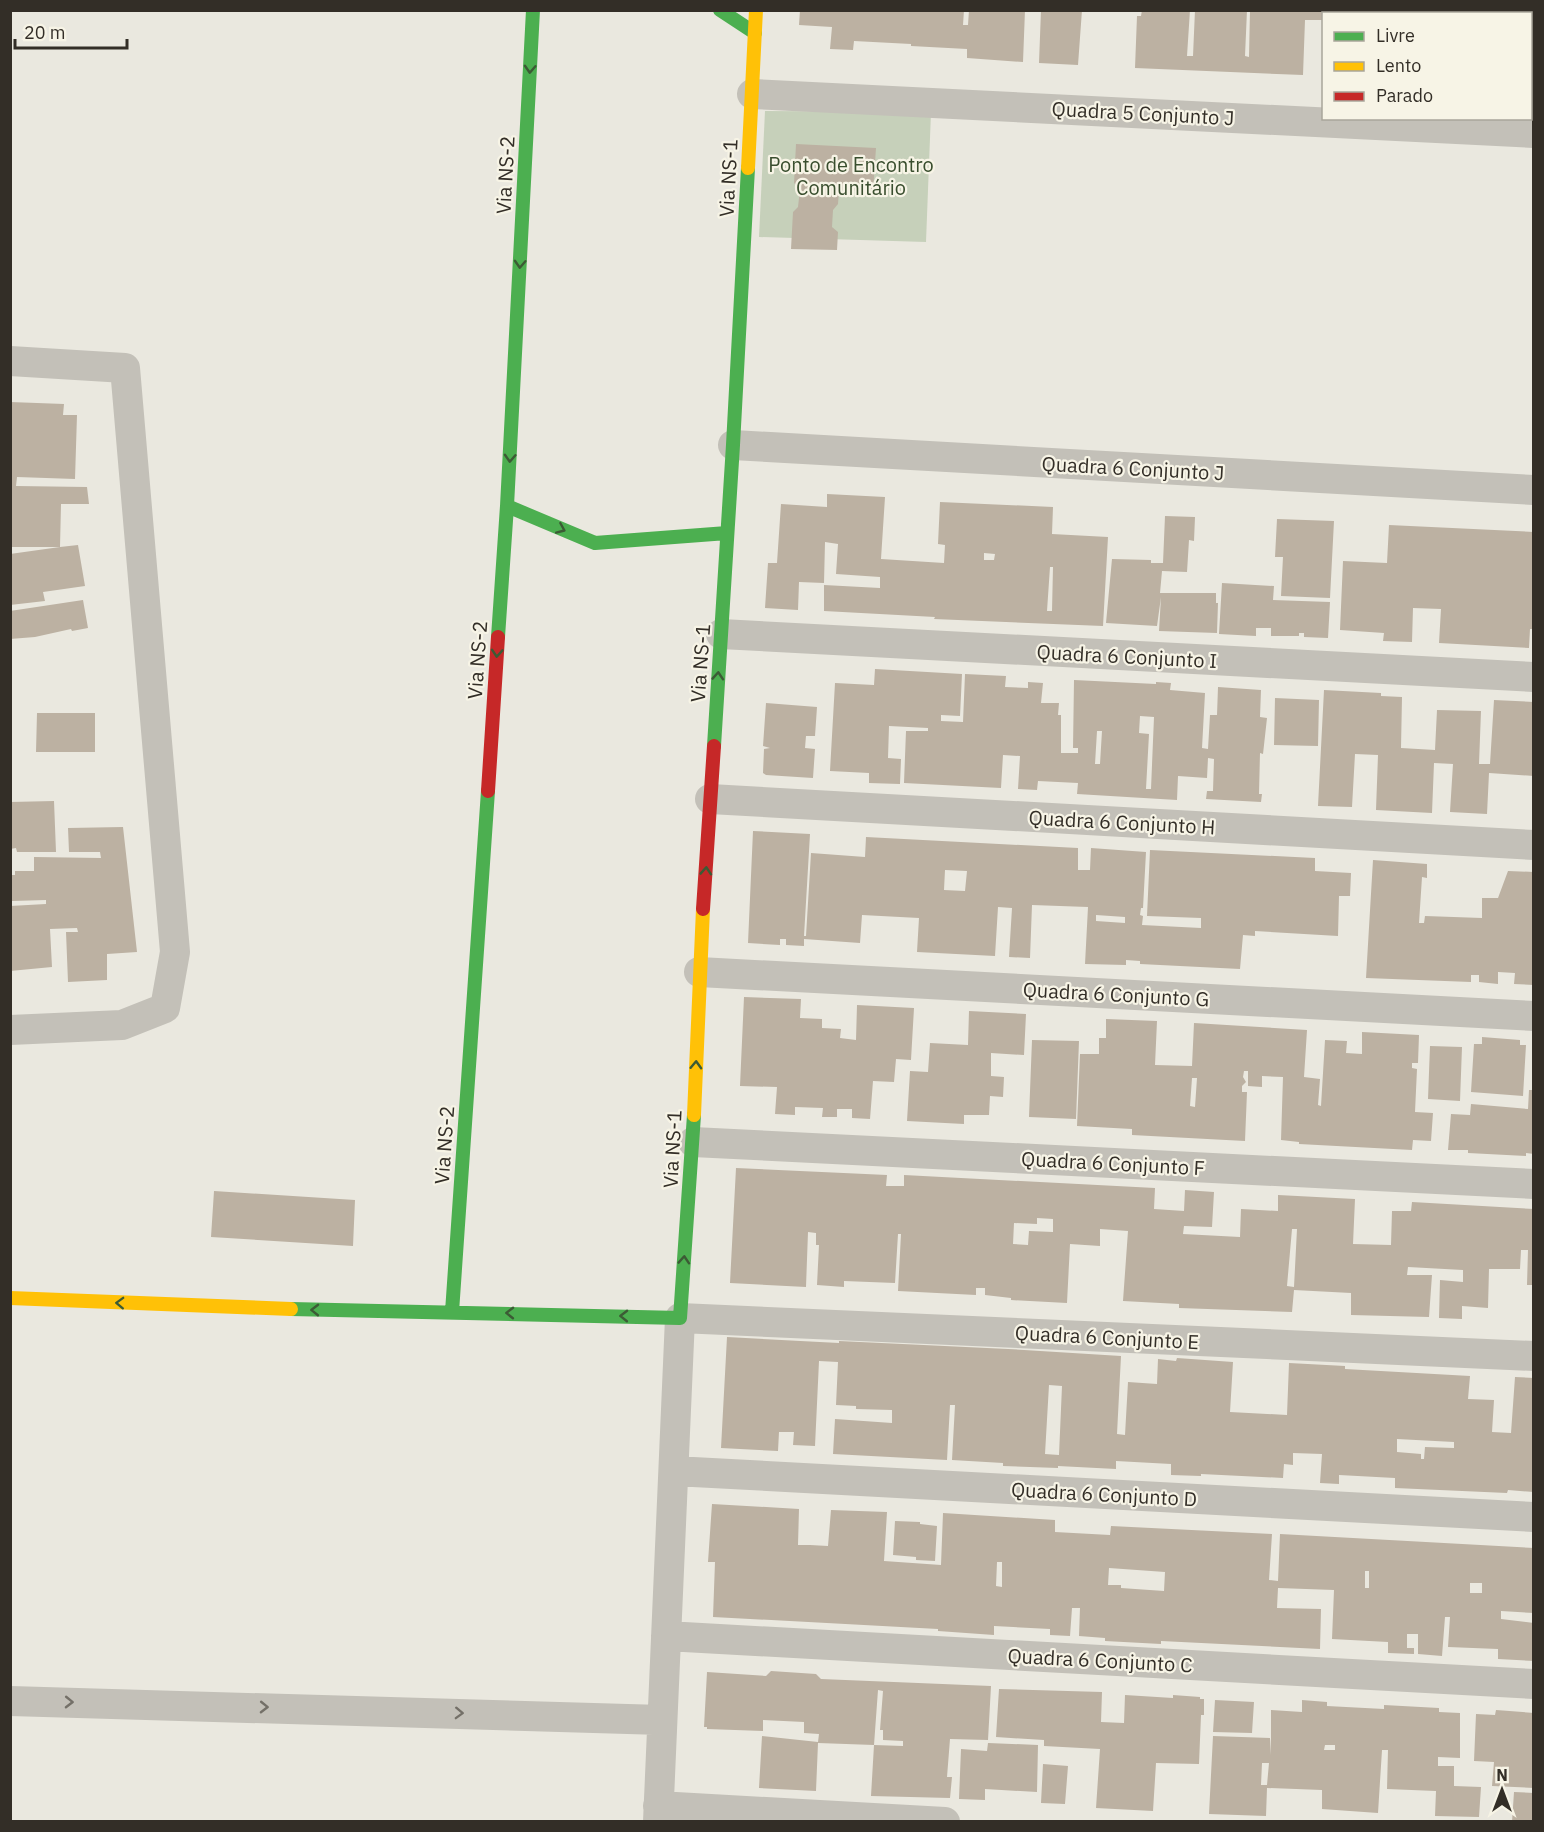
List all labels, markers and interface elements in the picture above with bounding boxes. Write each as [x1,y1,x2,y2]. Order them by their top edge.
scale bar [15,12,128,50]
legend [1322,12,1532,120]
text: 20 m [24,21,66,44]
text: Livre [1376,24,1415,47]
text: Lento [1376,54,1421,77]
one-way arrow [523,64,536,73]
text: Parado [1376,84,1433,107]
street label: Quadra 5 Conjunto J [1051,95,1235,131]
street label: Via NS-2 [489,135,521,215]
street label: Via NS-1 [712,138,744,218]
park label: Ponto de Encontro Comunitário [768,151,934,201]
one-way arrow [513,259,526,268]
street label: Quadra 6 Conjunto J [1041,450,1225,486]
one-way arrow [503,454,516,463]
one-way arrow [555,521,566,533]
street label: Via NS-2 [461,620,493,700]
street label: Via NS-1 [684,623,716,703]
street label: Quadra 6 Conjunto I [1036,638,1218,674]
one-way arrow [491,648,504,658]
one-way arrow [712,671,725,680]
street label: Quadra 6 Conjunto H [1028,804,1216,840]
one-way arrow [699,866,712,875]
street label: Quadra 6 Conjunto G [1022,976,1210,1012]
one-way arrow [689,1061,702,1070]
street label: Via NS-2 [428,1105,460,1185]
street label: Via NS-1 [656,1109,688,1189]
street label: Quadra 6 Conjunto F [1020,1145,1206,1181]
one-way arrow [678,1255,691,1264]
one-way arrow [116,1297,125,1310]
one-way arrow [311,1303,320,1316]
one-way arrow [506,1307,515,1320]
one-way arrow [620,1310,629,1323]
street label: Quadra 6 Conjunto E [1014,1319,1200,1355]
street label: Quadra 6 Conjunto D [1010,1476,1198,1512]
street label: Quadra 6 Conjunto C [1007,1642,1193,1678]
one-way arrow [64,1696,73,1709]
one-way arrow [259,1701,268,1713]
one-way arrow [454,1707,463,1720]
north arrow [1472,1760,1532,1820]
text: N [1496,1765,1508,1785]

